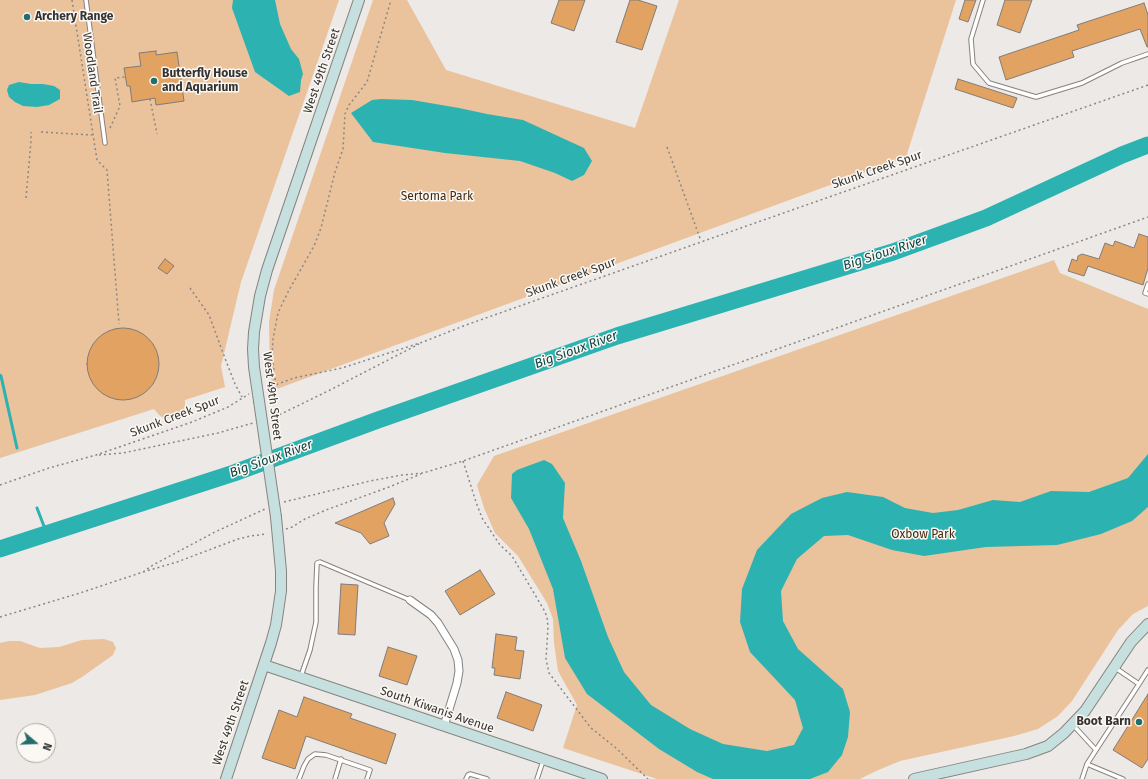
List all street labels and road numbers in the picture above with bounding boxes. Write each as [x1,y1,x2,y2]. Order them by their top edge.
street label: West 49th Street [301,27,343,115]
street label: Woodland Trail [79,31,105,115]
street label: Skunk Creek Spur [830,148,924,192]
street label: Skunk Creek Spur [524,255,618,301]
street label: West 49th Street [259,351,285,441]
street label: Skunk Creek Spur [128,393,222,441]
street label: West 49th Street [210,679,252,767]
street label: South Kiwanis Avenue [378,684,496,736]

